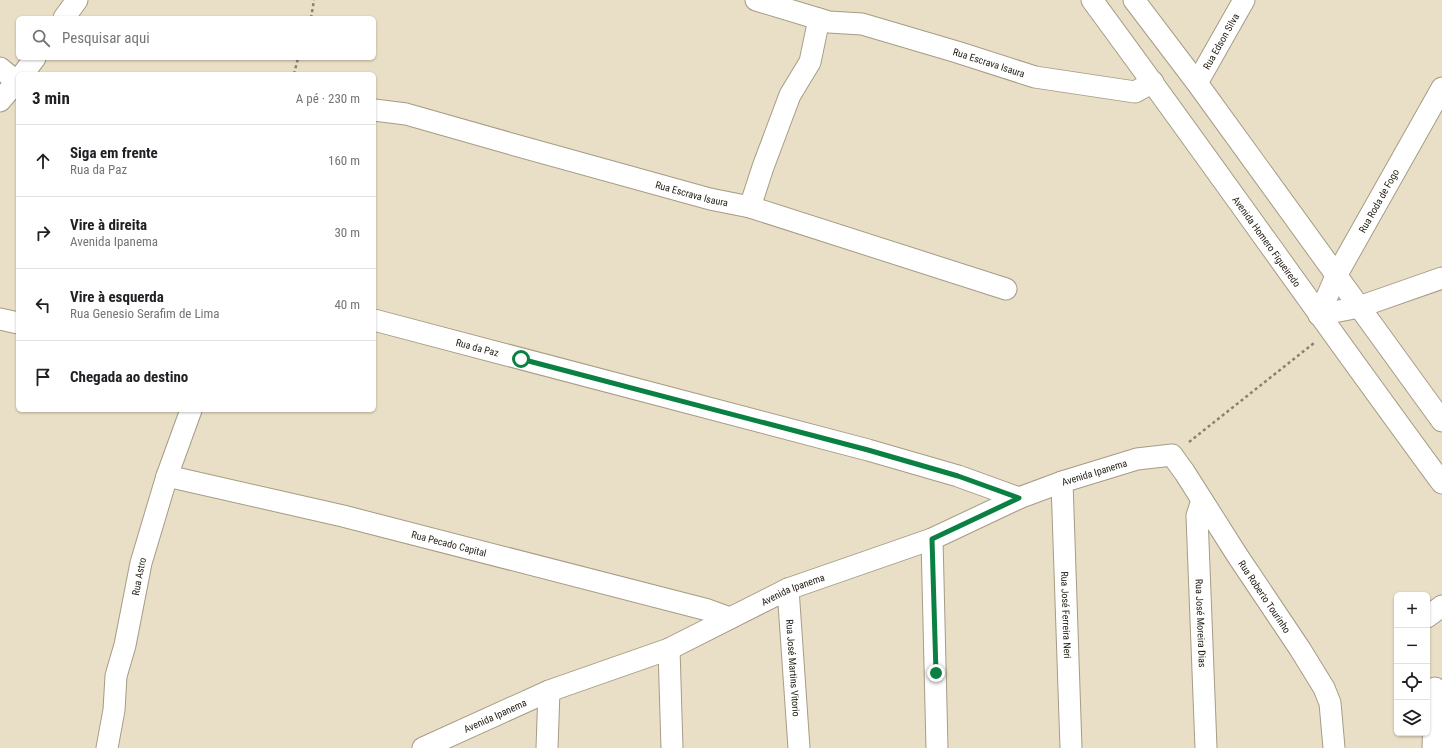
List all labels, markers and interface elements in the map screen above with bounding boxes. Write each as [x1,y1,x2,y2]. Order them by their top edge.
street label: Rua Edson Silva [1200,11,1241,71]
search box [16,16,376,60]
icon: search [30,27,52,49]
text: Pesquisar aqui [62,29,150,47]
street label: Rua Escrava Isaura [952,46,1026,79]
text: 3 min [32,88,70,108]
text: A pé · 230 m [296,91,360,106]
text: Siga em frente [70,144,158,162]
icon: ahead [32,150,54,172]
text: 160 m [328,153,360,168]
text: Rua da Paz [70,162,127,177]
street label: Rua Roda de Fogo [1356,167,1401,234]
street label: Rua Escrava Isaura [654,179,729,208]
street label: Avenida Homero Figueiredo [1231,194,1303,289]
text: Vire à direita [70,216,147,234]
icon: right [32,222,54,244]
text: 30 m [334,225,360,240]
text: Avenida Ipanema [70,234,158,249]
text: Vire à esquerda [70,288,164,306]
icon: left [32,294,54,316]
text: 40 m [334,297,360,312]
text: Rua Genesio Serafim de Lima [70,306,220,321]
street label: Rua da Paz [455,336,500,358]
route start [512,350,530,368]
icon: arrive [32,366,54,388]
text: Chegada ao destino [70,368,188,386]
street label: Avenida Ipanema [1060,457,1129,487]
street label: Rua Pecado Capital [410,528,488,558]
street label: Rua Astro [129,556,148,596]
street label: Rua Roberto Tourinho [1236,558,1293,635]
street label: Avenida Ipanema [759,571,826,607]
street label: Rua José Ferreira Neri [1060,571,1073,659]
street label: Rua José Moreira Dias [1194,579,1208,668]
map controls [1394,592,1430,736]
button: + [1394,592,1430,628]
street label: Rua José Martins Vitorio [785,619,802,717]
button: − [1394,628,1430,664]
route end [927,664,945,682]
button: locate [1394,664,1430,700]
street label: Avenida Ipanema [462,696,528,734]
button: layers [1394,700,1430,736]

